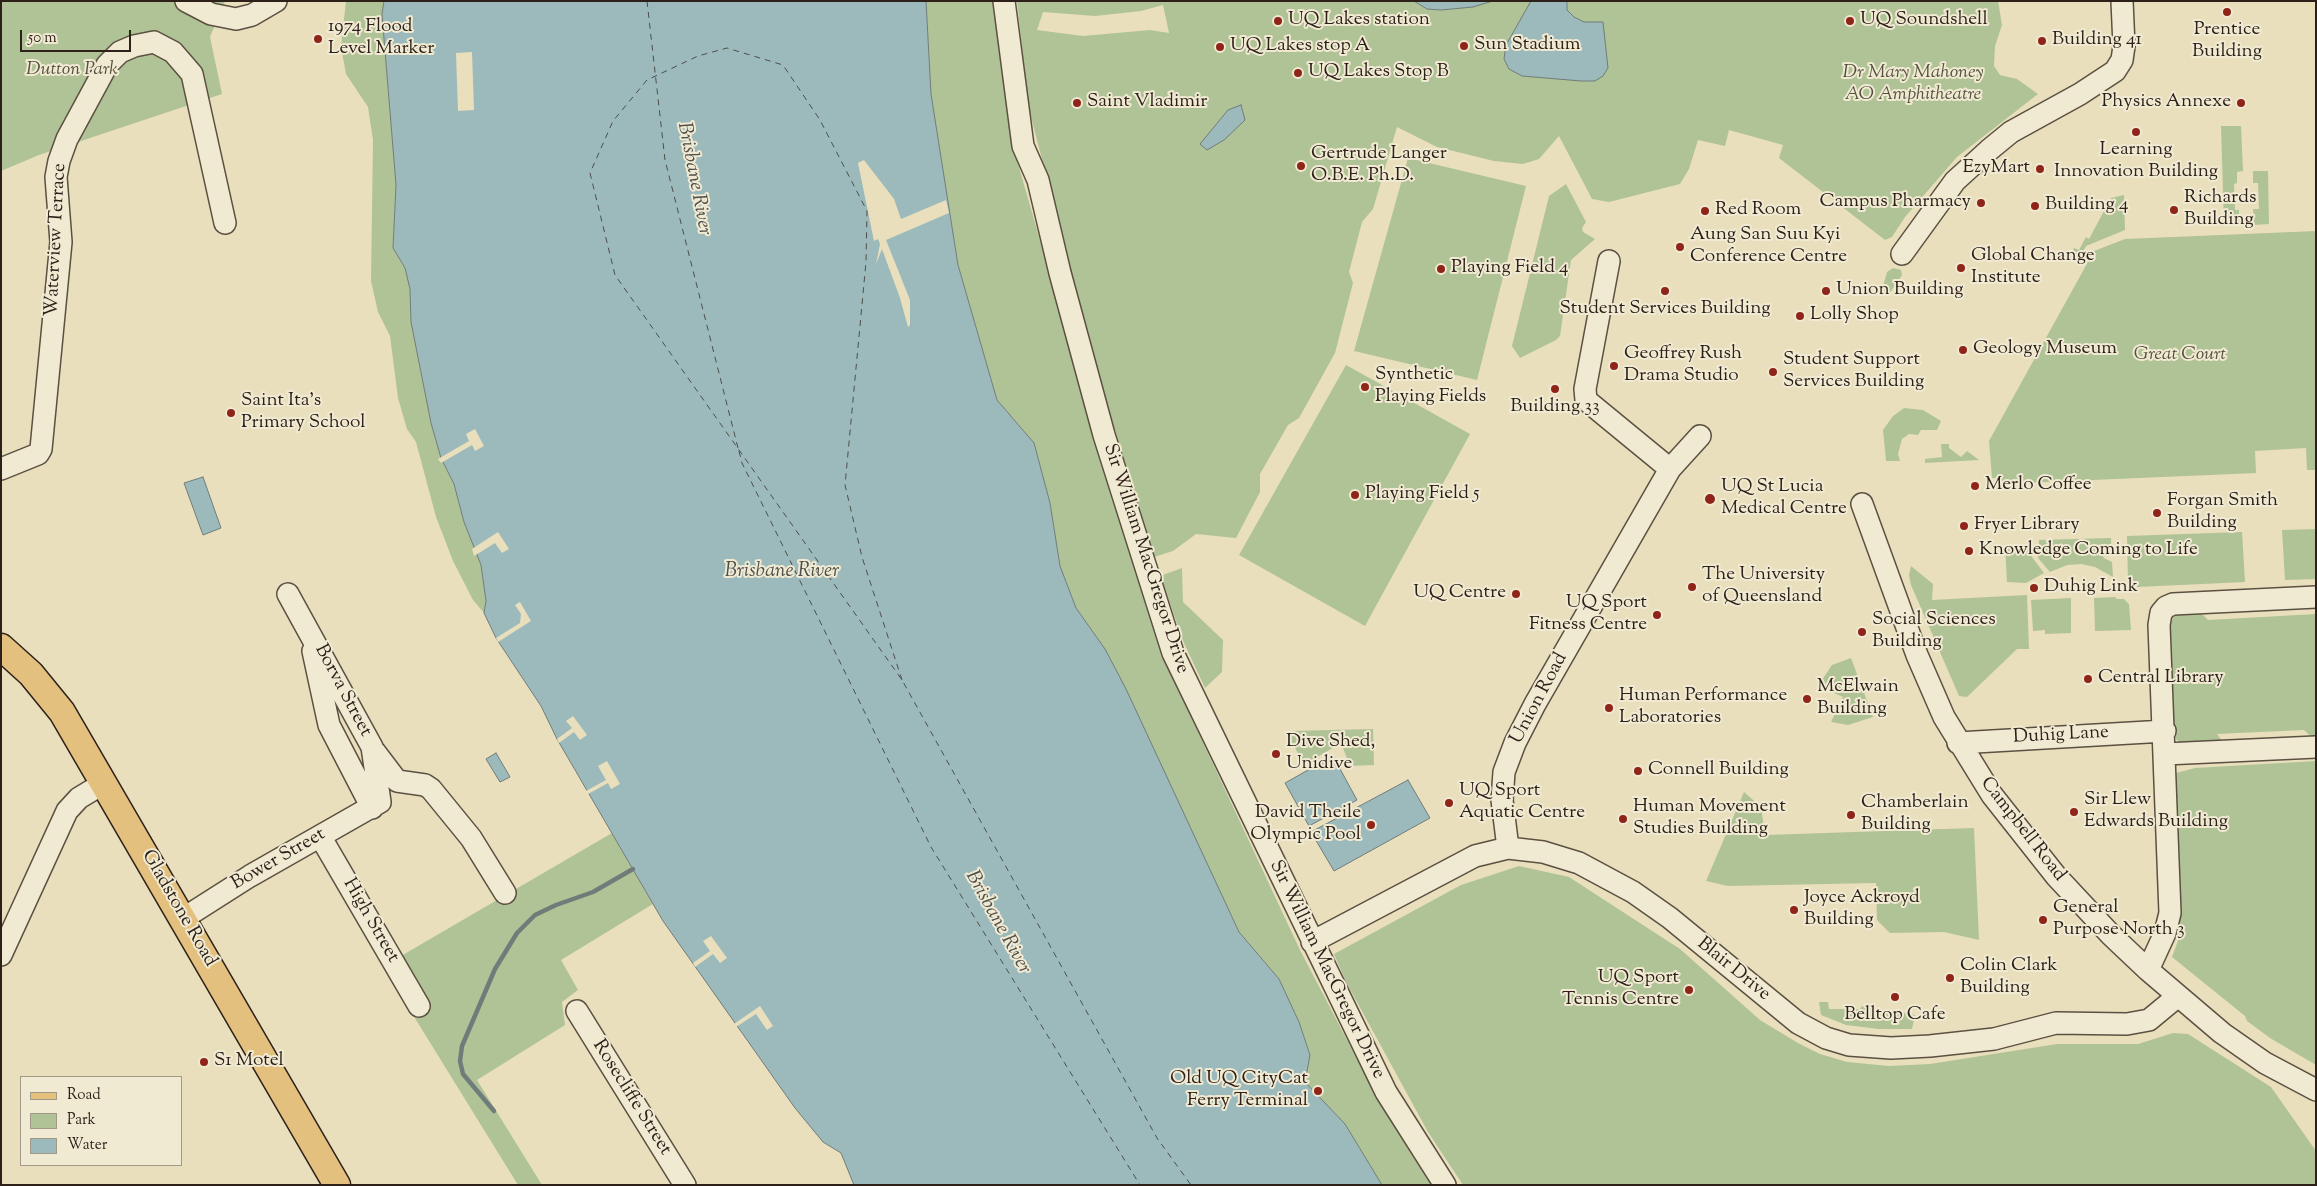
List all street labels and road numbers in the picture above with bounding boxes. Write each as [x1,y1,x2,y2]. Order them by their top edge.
street label: Waterview Terrace [42,163,72,317]
street label: Sir William MacGregor Drive [1097,441,1193,677]
street label: Borva Street [308,641,376,741]
street label: Union Road [1506,649,1574,749]
street label: Duhig Lane [2013,722,2109,750]
street label: Campbell Road [1974,773,2070,887]
street label: Bower Street [228,824,330,896]
street label: Gladstone Road [135,847,221,971]
street label: Sir William MacGregor Drive [1263,857,1389,1083]
street label: High Street [337,875,403,967]
street label: Blair Drive [1692,933,1774,1007]
street label: Rosecliffe Street [586,1036,676,1160]

